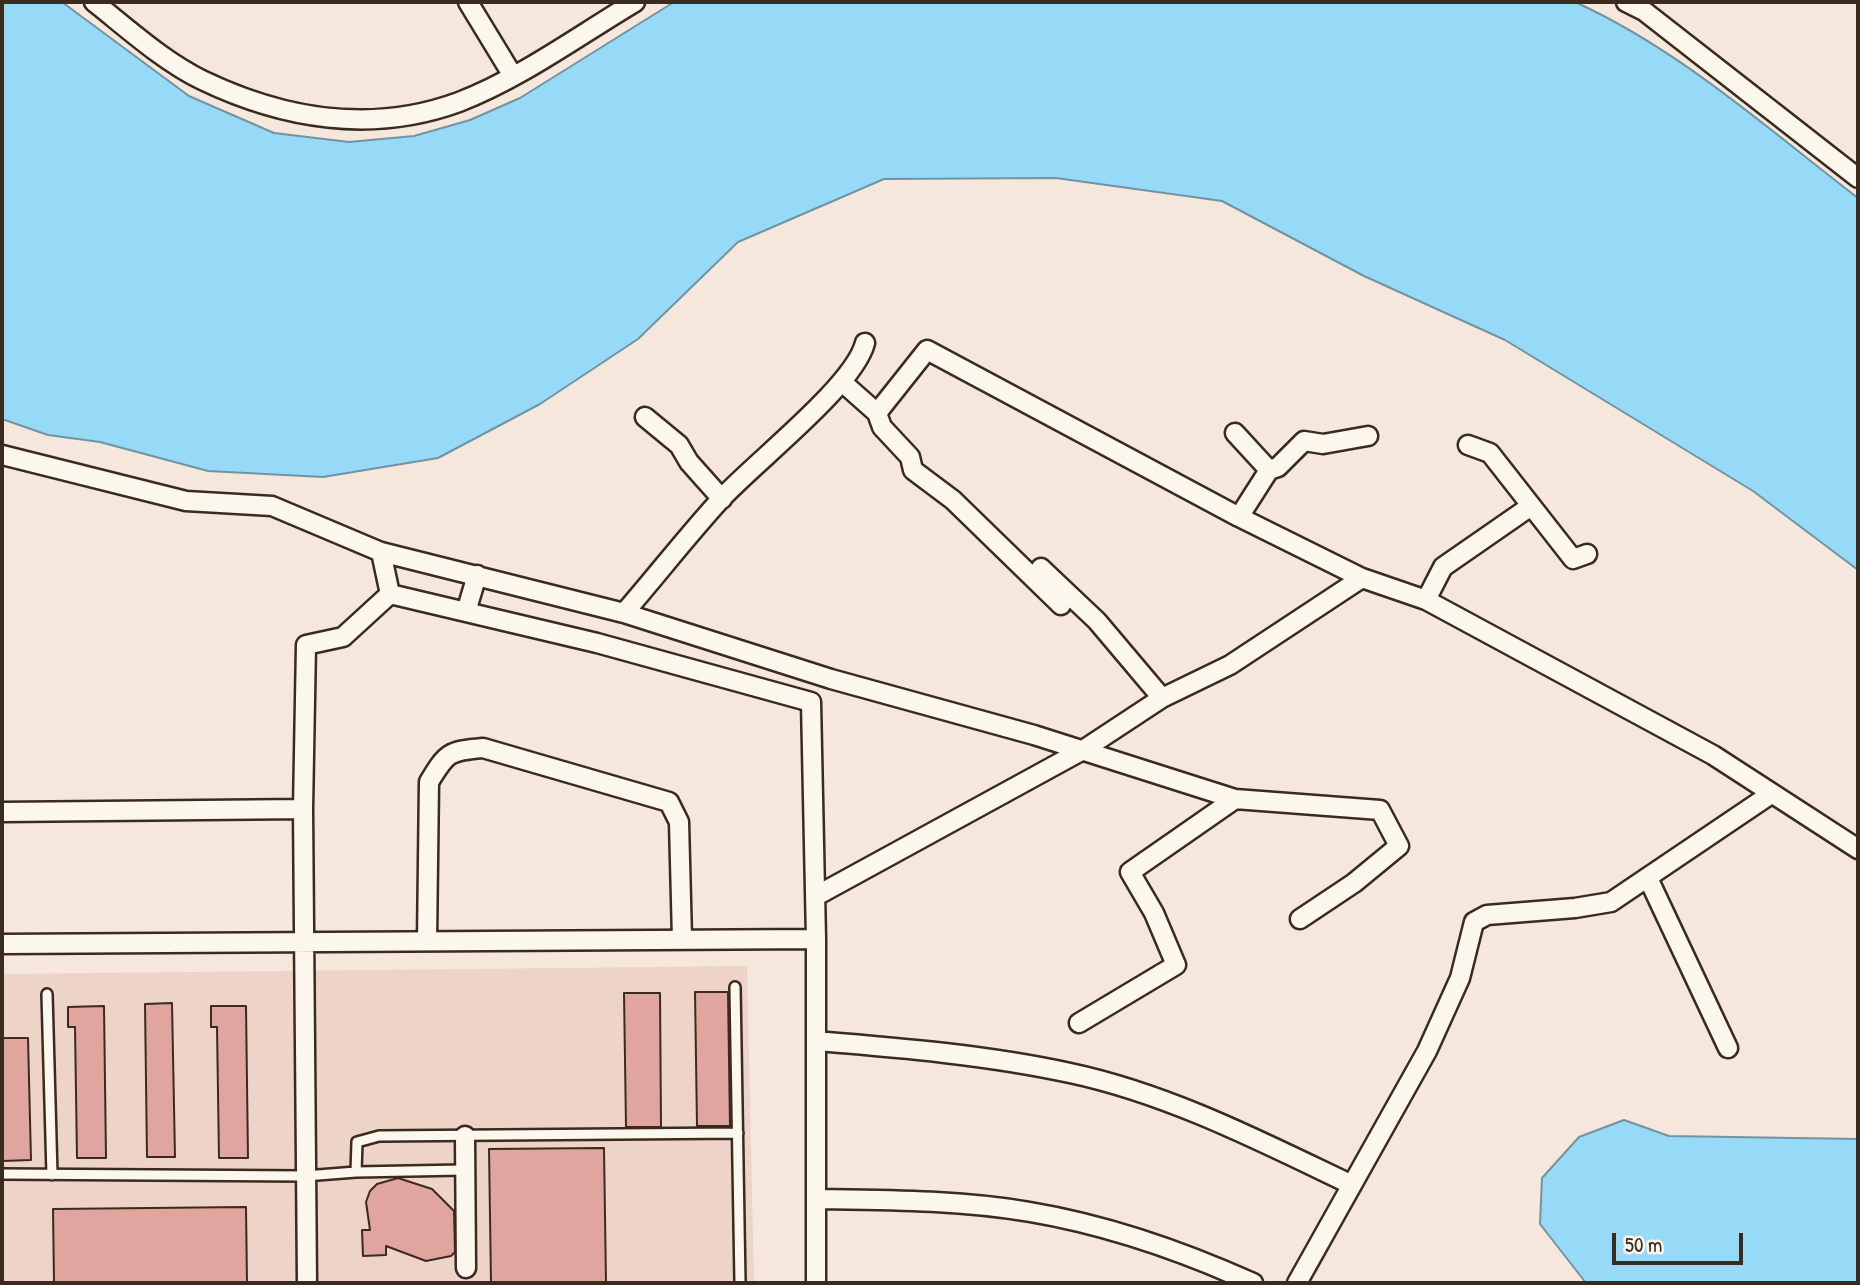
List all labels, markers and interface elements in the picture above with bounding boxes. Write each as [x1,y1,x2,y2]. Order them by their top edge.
scale bar [1615,1218,1746,1262]
text: 50 m [1625,1230,1662,1259]

